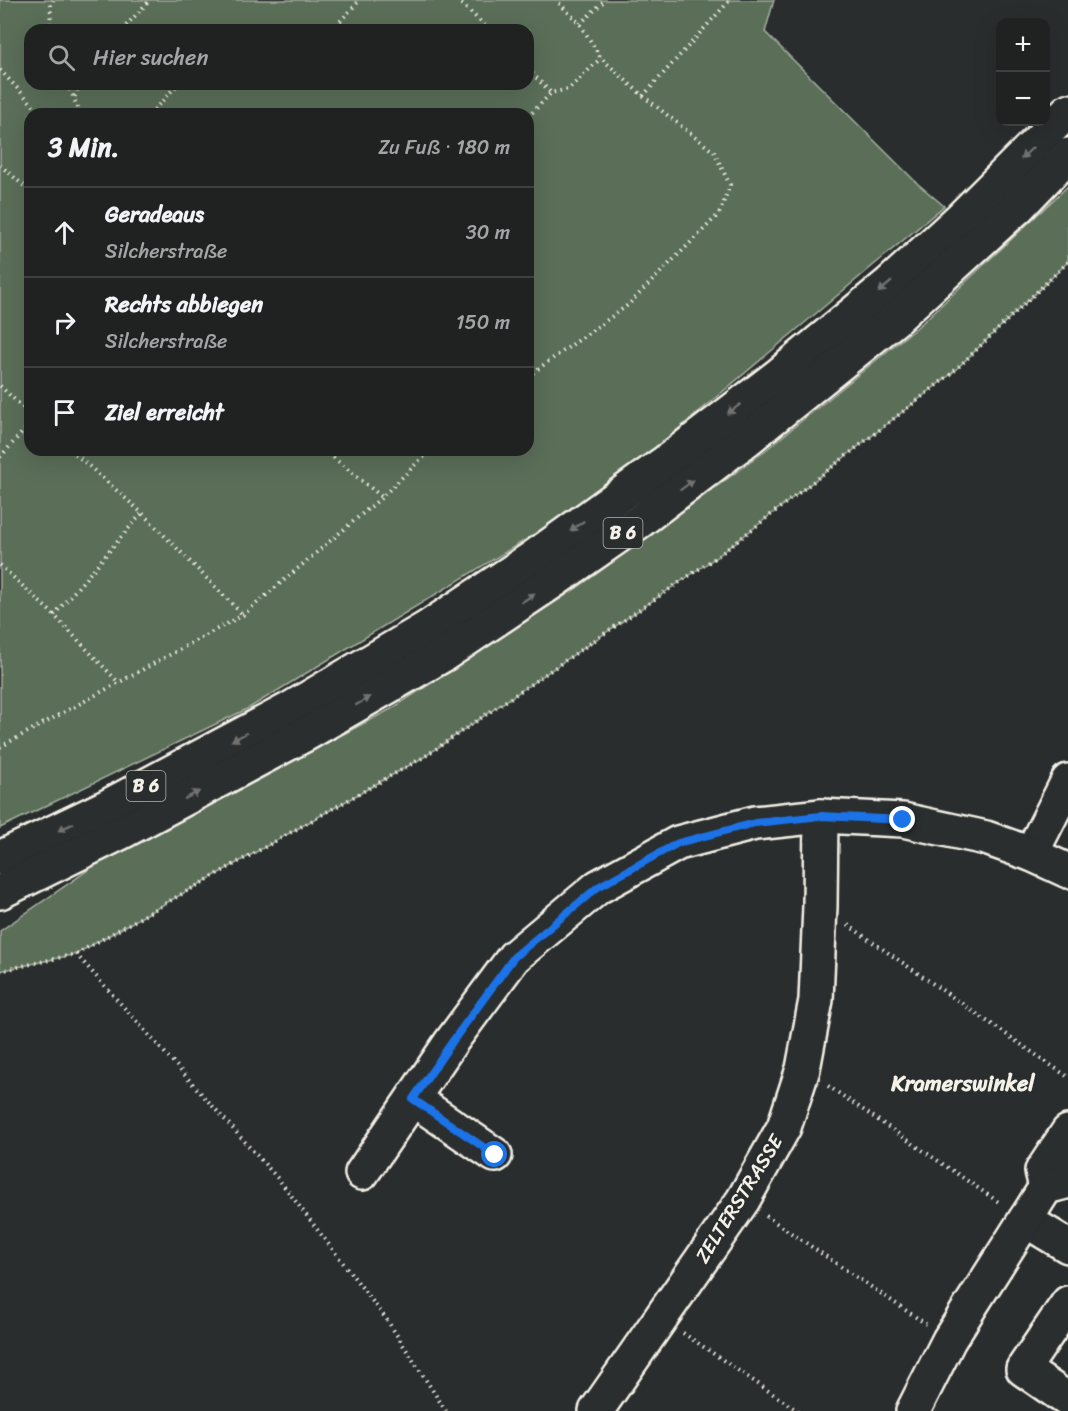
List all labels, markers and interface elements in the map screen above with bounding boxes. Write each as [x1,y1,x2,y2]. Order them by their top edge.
map controls [996,18,1050,126]
button: + [996,18,1050,72]
search box [24,24,534,90]
text: Hier suchen [93,38,208,77]
icon: search [45,41,78,74]
button: − [996,72,1050,126]
text: 3 Min. [48,124,119,170]
text: Zu Fuß · 180 m [378,130,510,165]
one-way arrow [1021,146,1035,160]
text: Geradeaus [105,195,204,234]
text: 30 m [466,215,510,250]
icon: ahead [48,216,81,249]
text: Silcherstraße [105,234,227,269]
one-way arrow [878,280,893,293]
text: Rechts abbiegen [105,285,263,324]
text: 150 m [456,305,510,340]
icon: right [48,306,81,339]
text: Silcherstraße [105,324,227,359]
text: Ziel erreicht [105,393,224,432]
icon: arrive [48,396,81,429]
one-way arrow [726,403,741,415]
one-way arrow [679,479,695,491]
road number: B 6 [604,518,642,548]
one-way arrow [570,519,585,531]
one-way arrow [520,593,536,604]
one-way arrow [355,696,372,706]
one-way arrow [230,732,247,742]
road number: B 6 [126,771,166,801]
one-way arrow [184,790,201,800]
route end [889,806,915,832]
one-way arrow [57,822,74,831]
district label: Kramerswinkel [890,1064,1036,1103]
street label: ZELTERSTRASSE [685,1126,794,1270]
route start [481,1141,507,1167]

